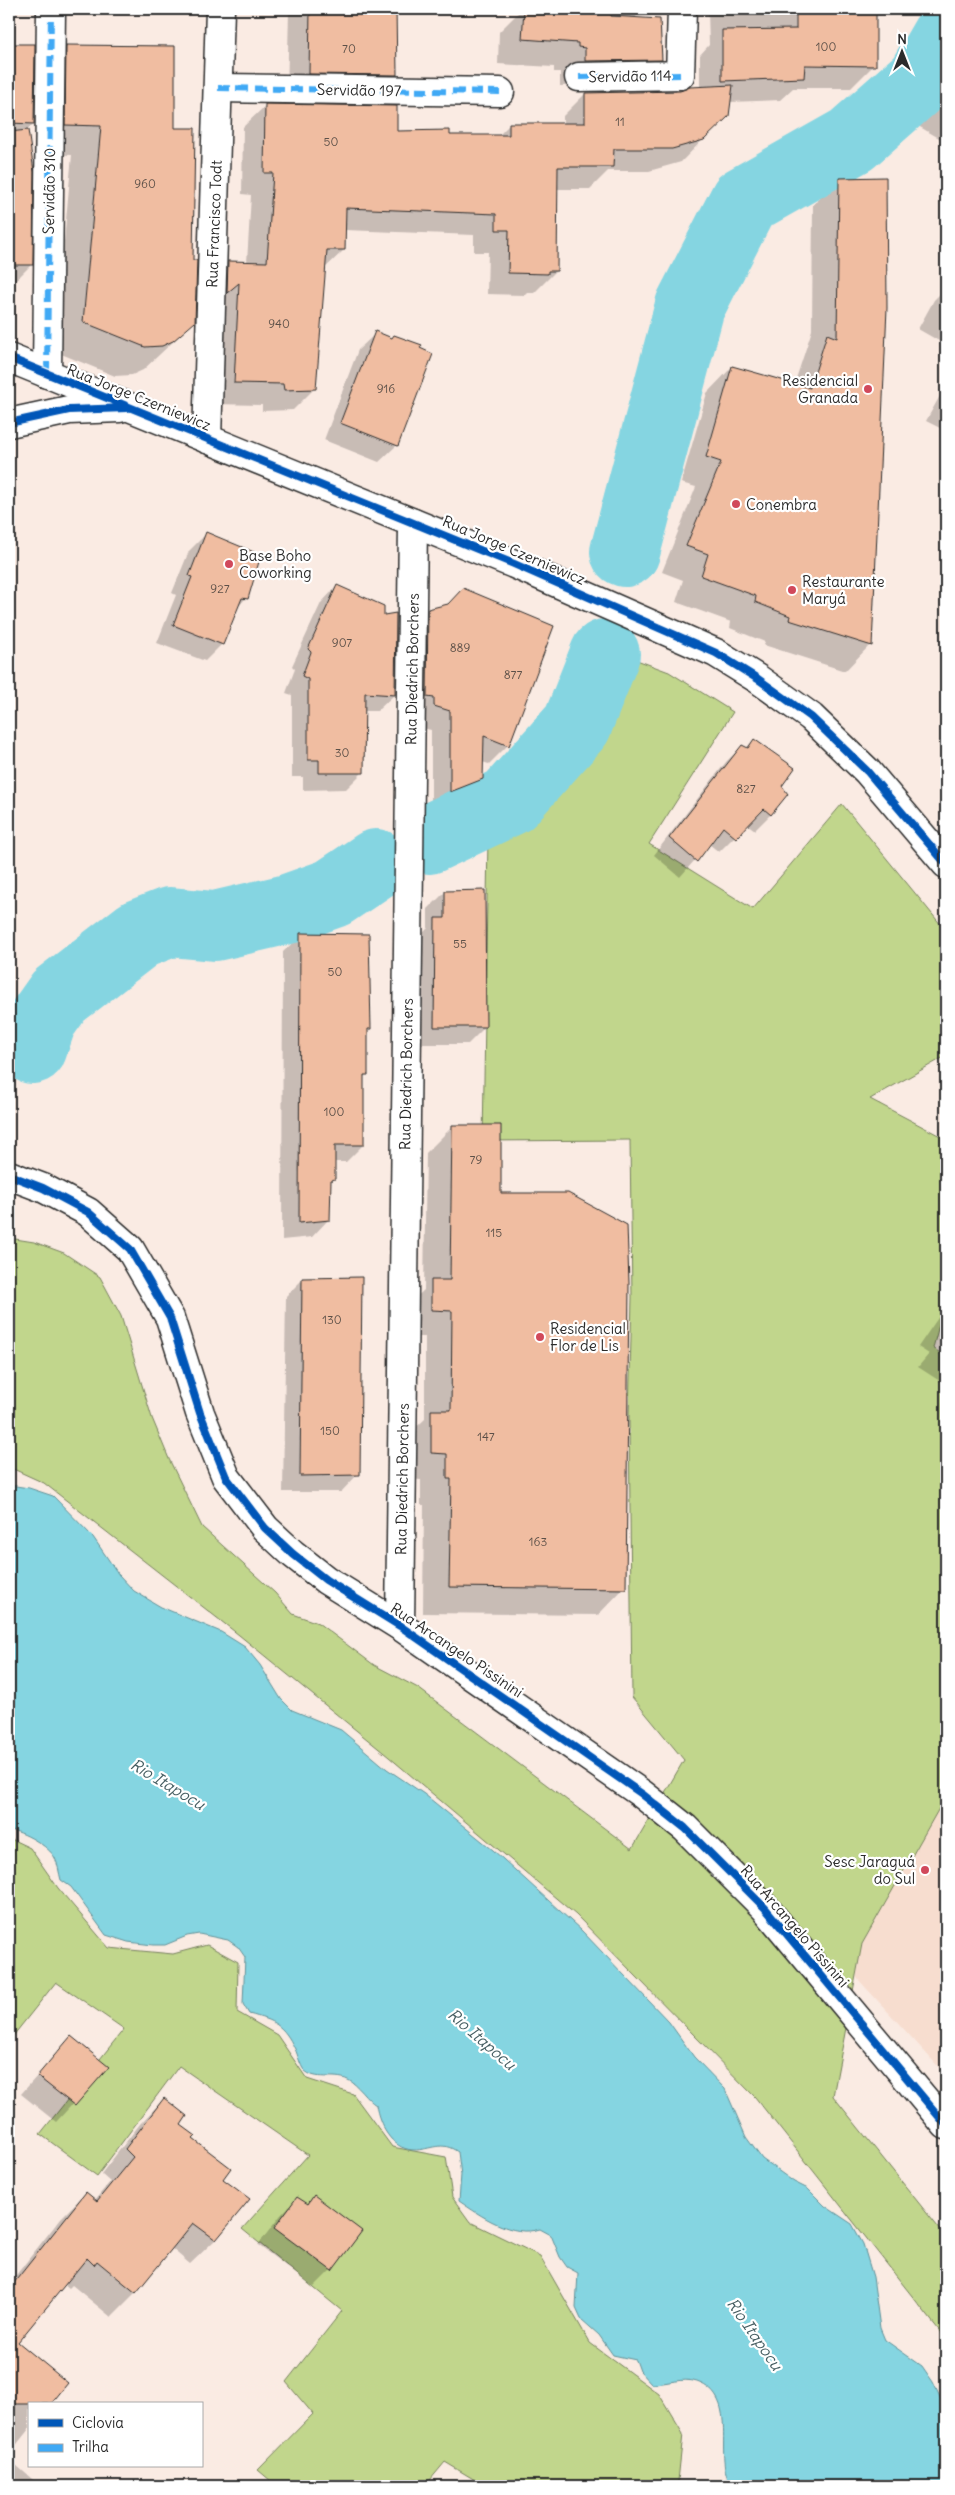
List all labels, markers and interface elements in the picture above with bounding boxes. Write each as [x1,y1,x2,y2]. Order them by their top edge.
north arrow [878,28,928,78]
text: N [897,30,907,48]
house number: 100 [816,39,836,54]
house number: 70 [342,41,356,56]
street label: Servidão 114 [588,66,672,86]
street label: Servidão 197 [317,80,401,100]
house number: 11 [615,114,625,129]
house number: 50 [324,134,339,149]
street label: Servidão 310 [39,148,59,234]
street label: Rua Francisco Todt [202,160,226,288]
house number: 960 [134,176,156,191]
house number: 940 [268,316,290,331]
street label: Rua Jorge Czerniewicz [64,359,214,435]
place label: Residencial Granada [782,371,858,407]
house number: 916 [377,381,395,396]
marker: Residencial Granada [862,383,874,395]
place label: Conembra [746,495,817,514]
marker: Conembra [730,498,742,510]
street label: Rua Jorge Czerniewicz [440,511,588,589]
place label: Base Boho Coworking [239,546,312,582]
marker: Base Boho Coworking [223,558,235,570]
place label: Restaurante Maryá [802,572,885,608]
house number: 927 [210,581,230,596]
marker: Restaurante Maryá [786,584,798,596]
street label: Rua Diedrich Borchers [401,593,423,745]
house number: 907 [332,635,352,650]
house number: 889 [450,640,470,655]
house number: 877 [504,667,522,682]
house number: 30 [335,745,349,760]
house number: 827 [736,781,756,796]
house number: 55 [453,936,467,951]
house number: 50 [328,964,343,979]
street label: Rua Diedrich Borchers [395,998,417,1150]
house number: 100 [324,1104,344,1119]
house number: 79 [470,1152,482,1167]
house number: 115 [486,1225,502,1240]
house number: 130 [322,1312,342,1327]
place label: Residencial Flor de Lis [550,1319,626,1355]
marker: Residencial Flor de Lis [534,1331,546,1343]
street label: Rua Diedrich Borchers [391,1403,413,1555]
house number: 150 [320,1423,340,1438]
house number: 147 [477,1429,495,1444]
house number: 163 [529,1534,547,1549]
street label: Rua Arcangelo Pissinini [387,1599,527,1701]
water label: Rio Itapocu [127,1754,210,1815]
place label: Sesc Jaraguá do Sul [824,1852,915,1888]
street label: Rua Arcangelo Pissinini [737,1861,853,1991]
marker: Sesc Jaraguá do Sul [919,1864,931,1876]
water label: Rio Itapocu [444,2004,521,2075]
water label: Rio Itapocu [723,2294,788,2375]
legend [28,2402,202,2468]
text: Ciclovia [72,2413,124,2432]
text: Trilha [72,2437,109,2456]

